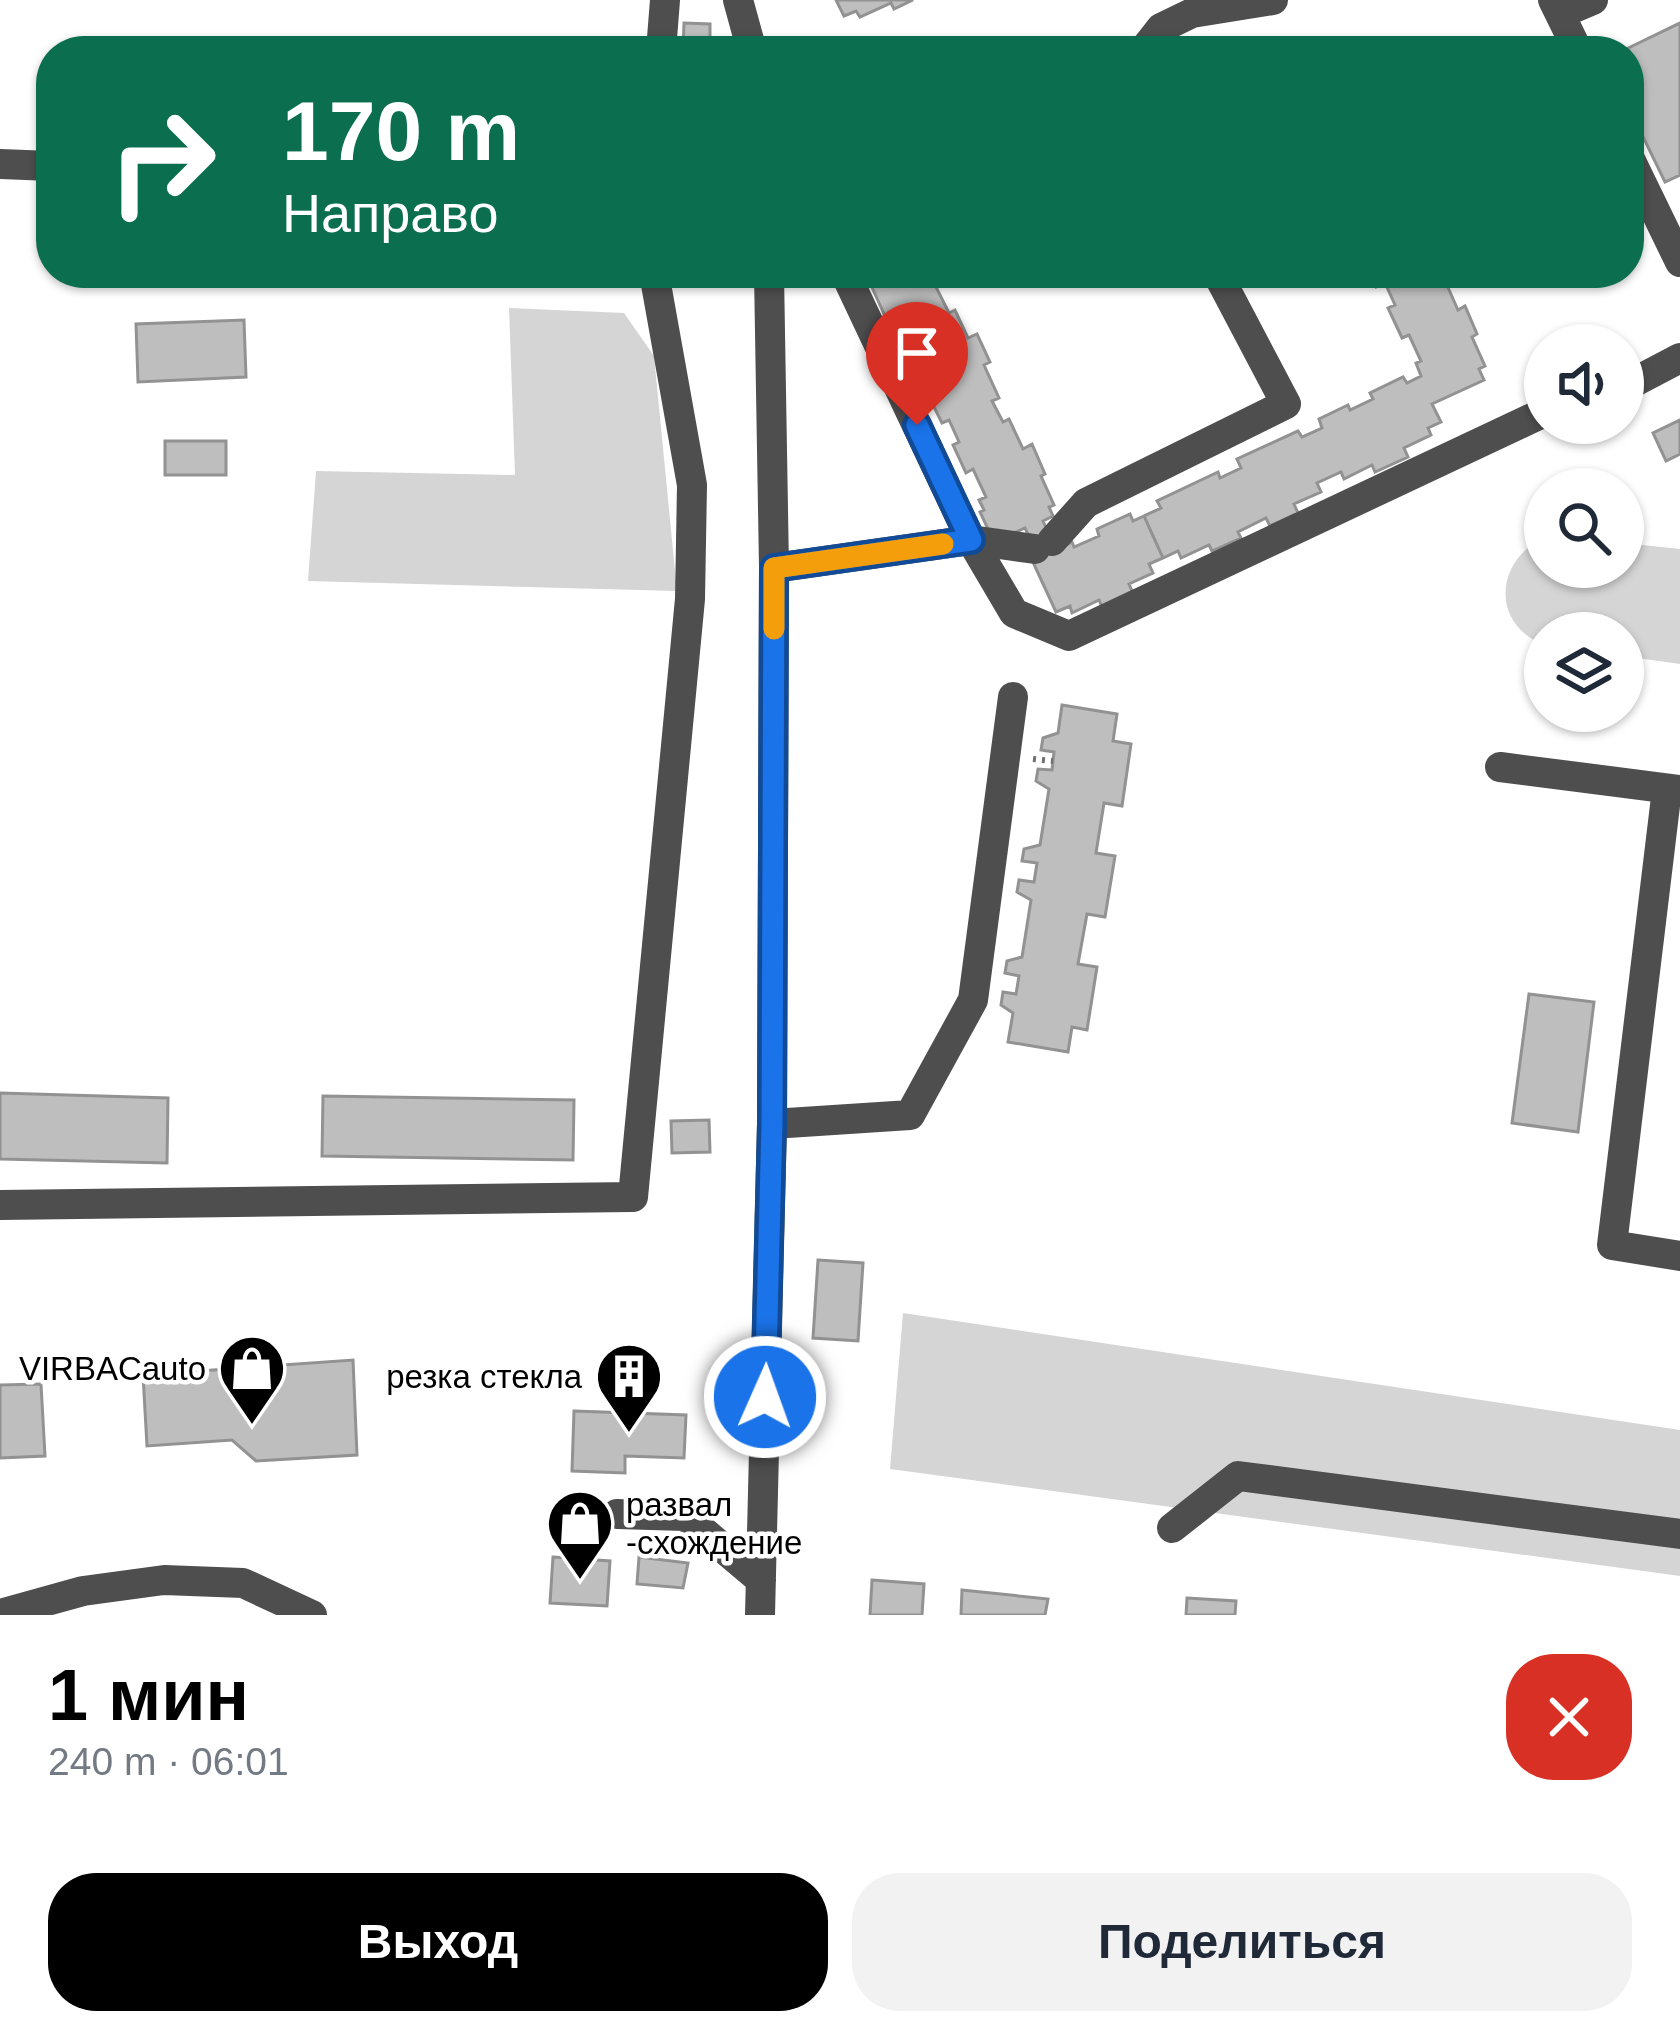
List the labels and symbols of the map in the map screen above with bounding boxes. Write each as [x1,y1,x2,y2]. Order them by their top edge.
pin [866,302,968,425]
shop icon: VIRBACauto [217,1333,287,1427]
position arrow [702,1334,828,1460]
building icon: резка стекла [594,1341,664,1435]
place label: VIRBACauto [19,1350,206,1387]
place label: резка стекла [386,1358,583,1395]
place label: развал -схождение [626,1486,802,1561]
shop icon: развал -схождение [545,1488,615,1582]

